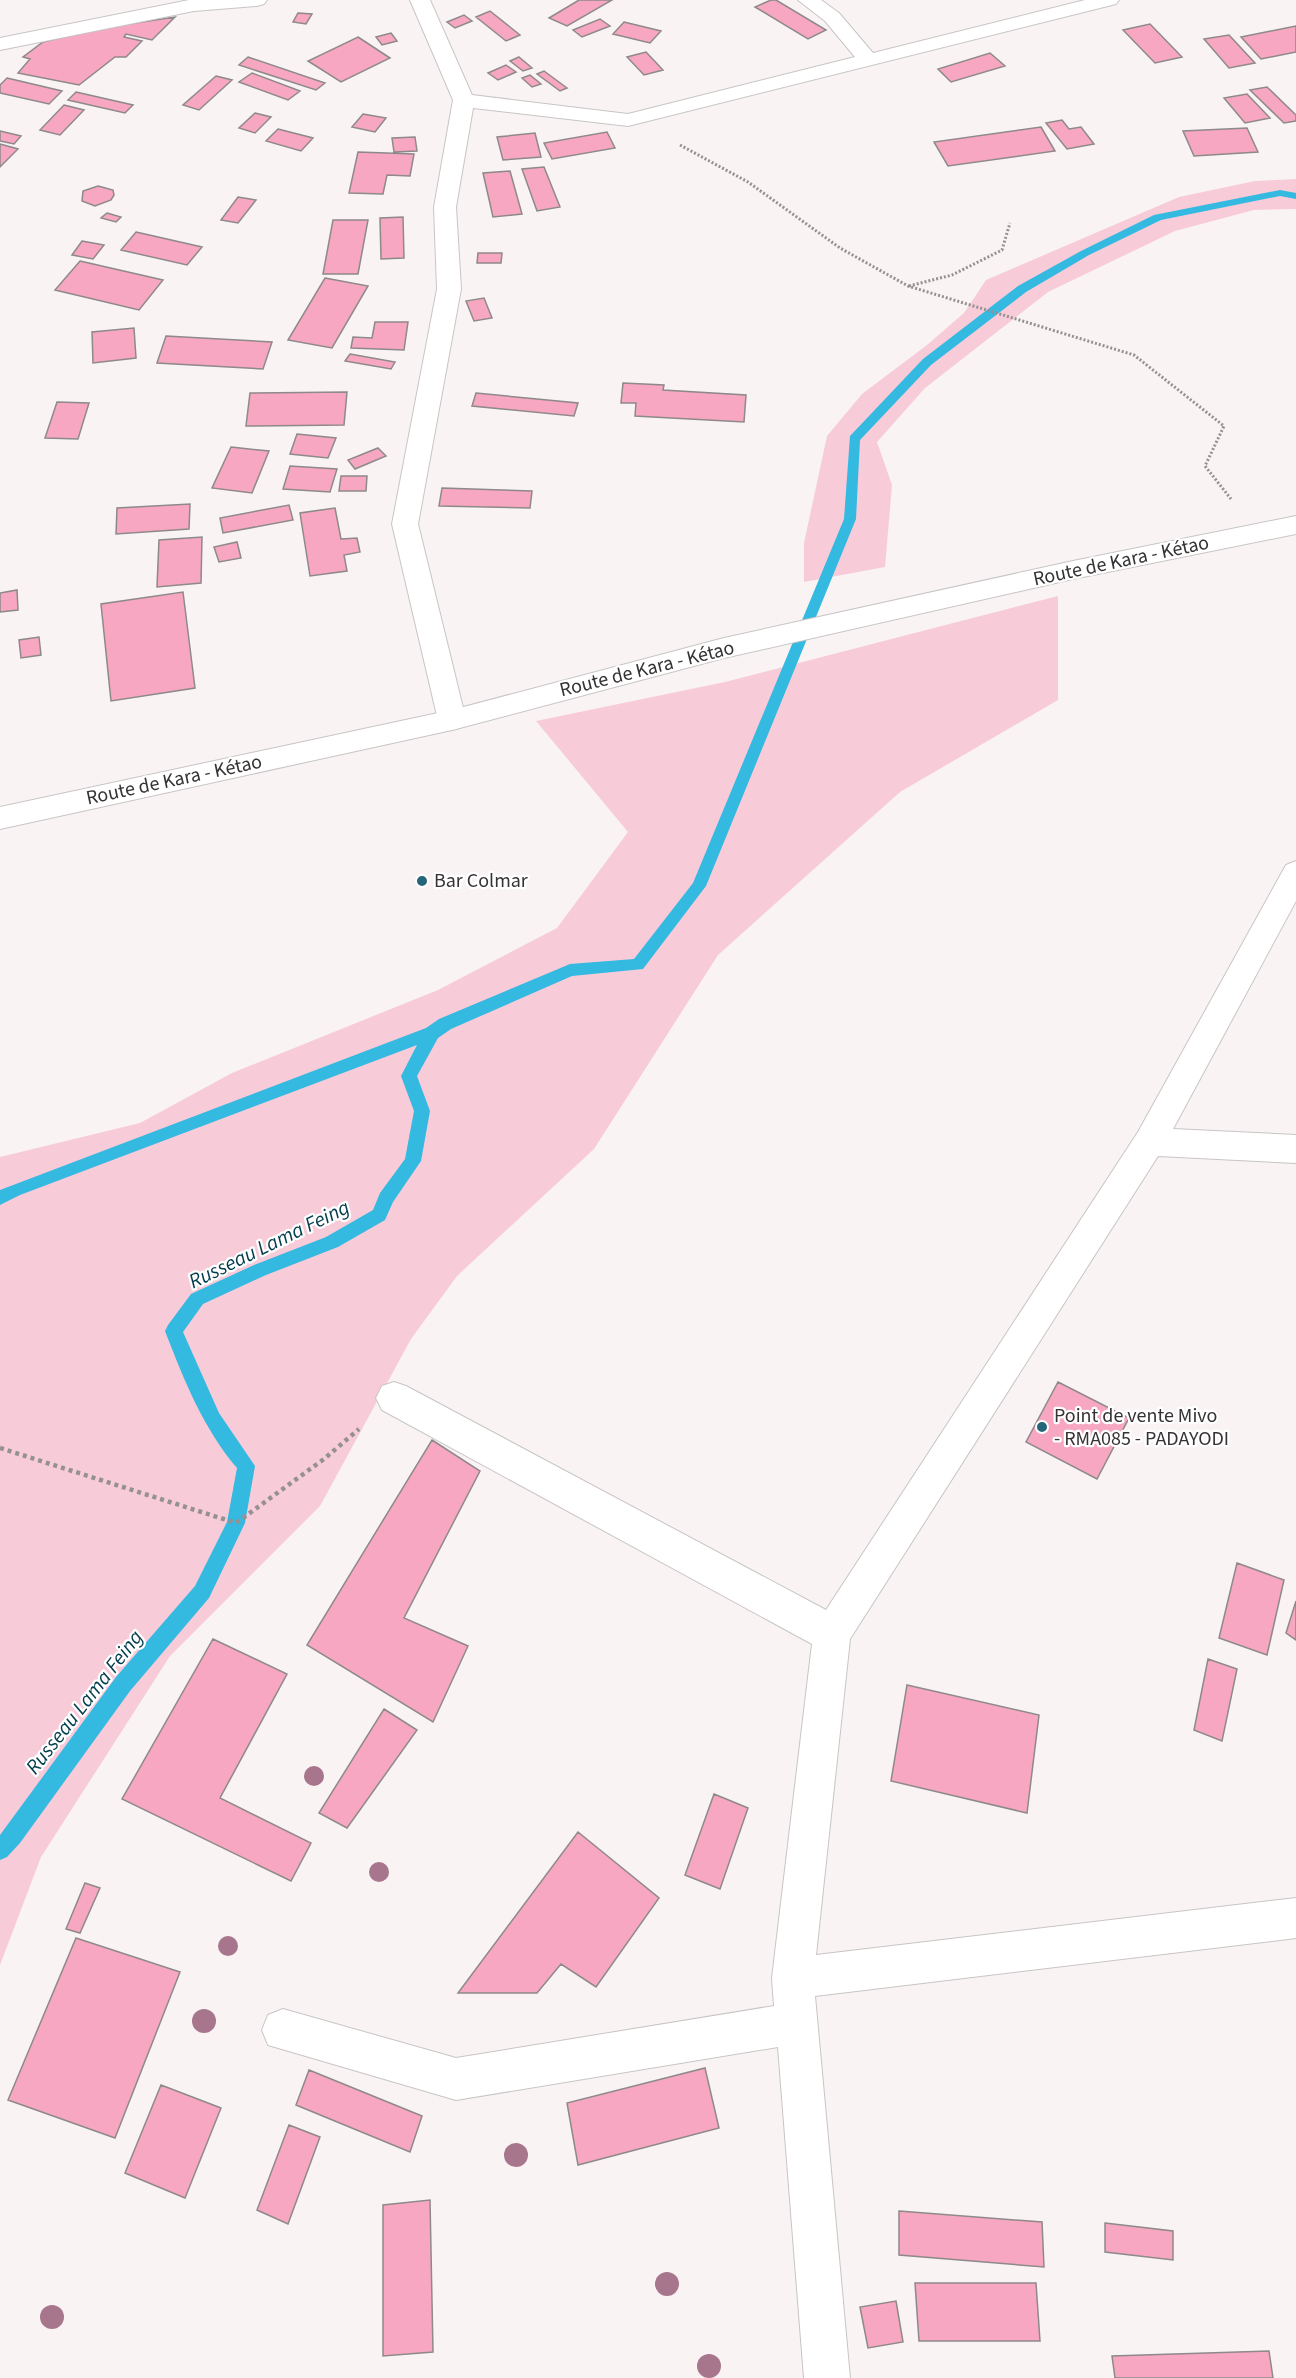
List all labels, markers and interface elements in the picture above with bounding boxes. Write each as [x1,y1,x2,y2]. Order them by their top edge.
street label: Route de Kara - Kétao [1030,529,1212,593]
street label: Route de Kara - Kétao [557,634,737,704]
street label: Route de Kara - Kétao [83,748,265,812]
place label: Bar Colmar [434,867,528,895]
marker: Bar Colmar [415,874,429,888]
water label: Russeau Lama Feing [183,1192,355,1296]
place label: Point de vente Mivo - RMA085 - PADAYODI [1054,1402,1229,1453]
marker: Point de vente Mivo - RMA085 - PADAYODI [1035,1420,1049,1434]
water label: Russeau Lama Feing [18,1623,150,1781]

